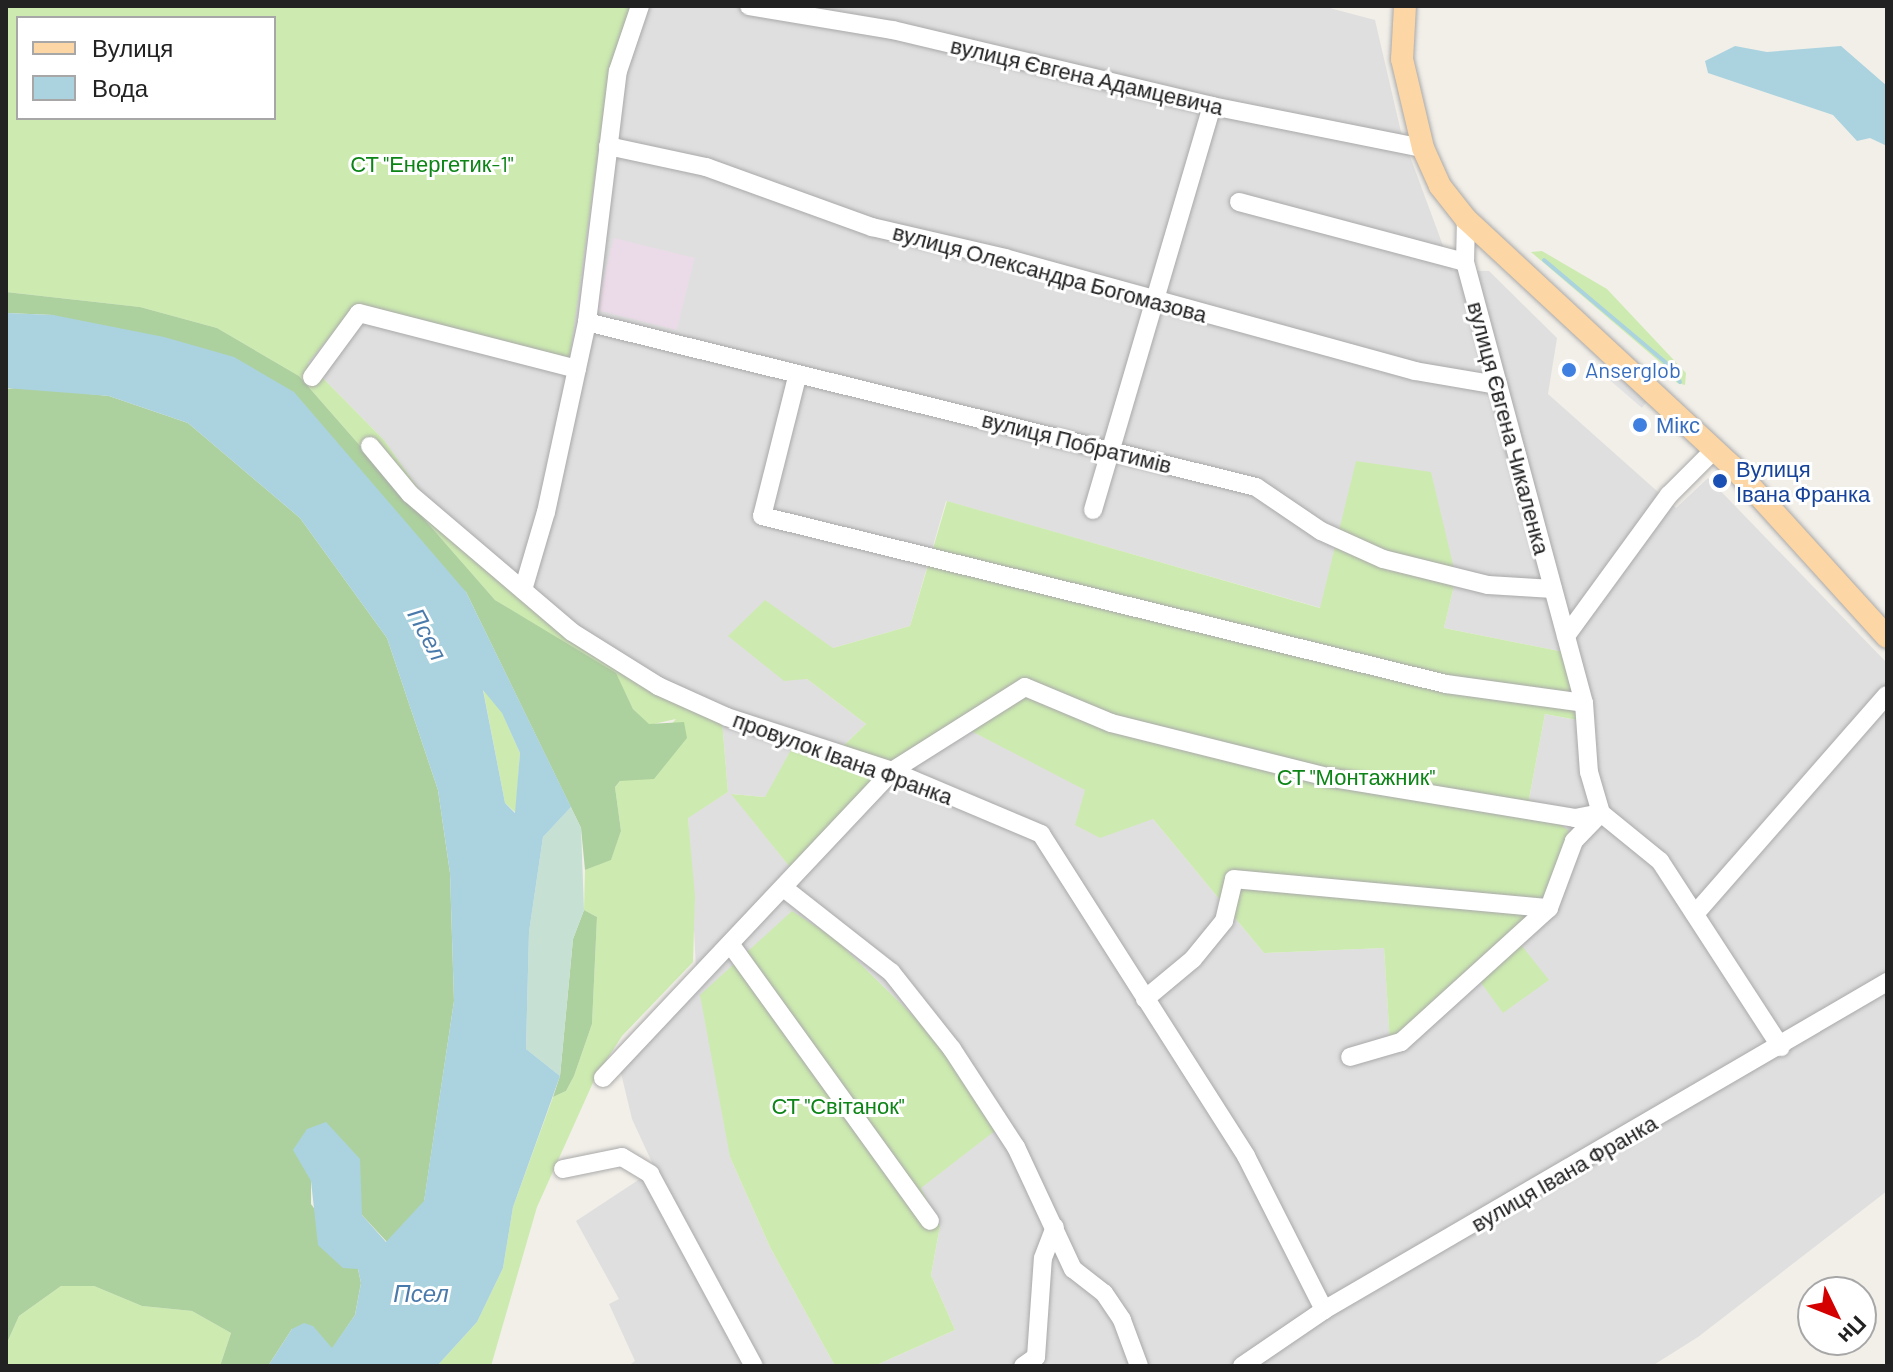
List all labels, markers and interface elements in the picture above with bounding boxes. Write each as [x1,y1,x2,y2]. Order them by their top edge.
legend [16,16,276,120]
street label: вулиця Євгена Адамцевича [948,32,1226,120]
text: Вулиця [92,33,173,62]
text: Вода [92,73,148,102]
park label: СТ "Енергетик-1" [350,151,514,177]
street label: вулиця Олександра Богомазова [890,218,1210,328]
street label: вулиця Євгена Чикаленка [1463,299,1555,557]
place label: Anserglob [1585,357,1681,383]
marker: Anserglob [1560,361,1578,379]
street label: вулиця Побратимів [979,406,1175,478]
place label: Мікс [1656,412,1700,438]
marker: Мікс [1631,416,1649,434]
place label: Вулиця Івана Франка [1736,455,1870,506]
marker: Вулиця Івана Франка [1711,472,1729,490]
water label: Псел [402,603,454,665]
street label: провулок Івана Франка [730,706,956,810]
park label: СТ "Монтажник" [1277,764,1435,790]
park label: СТ "Світанок" [771,1093,905,1119]
street label: вулиця Івана Франка [1466,1109,1662,1237]
north arrow [1797,1276,1877,1356]
water label: Псел [393,1279,449,1307]
text: Пн [1834,1311,1873,1351]

